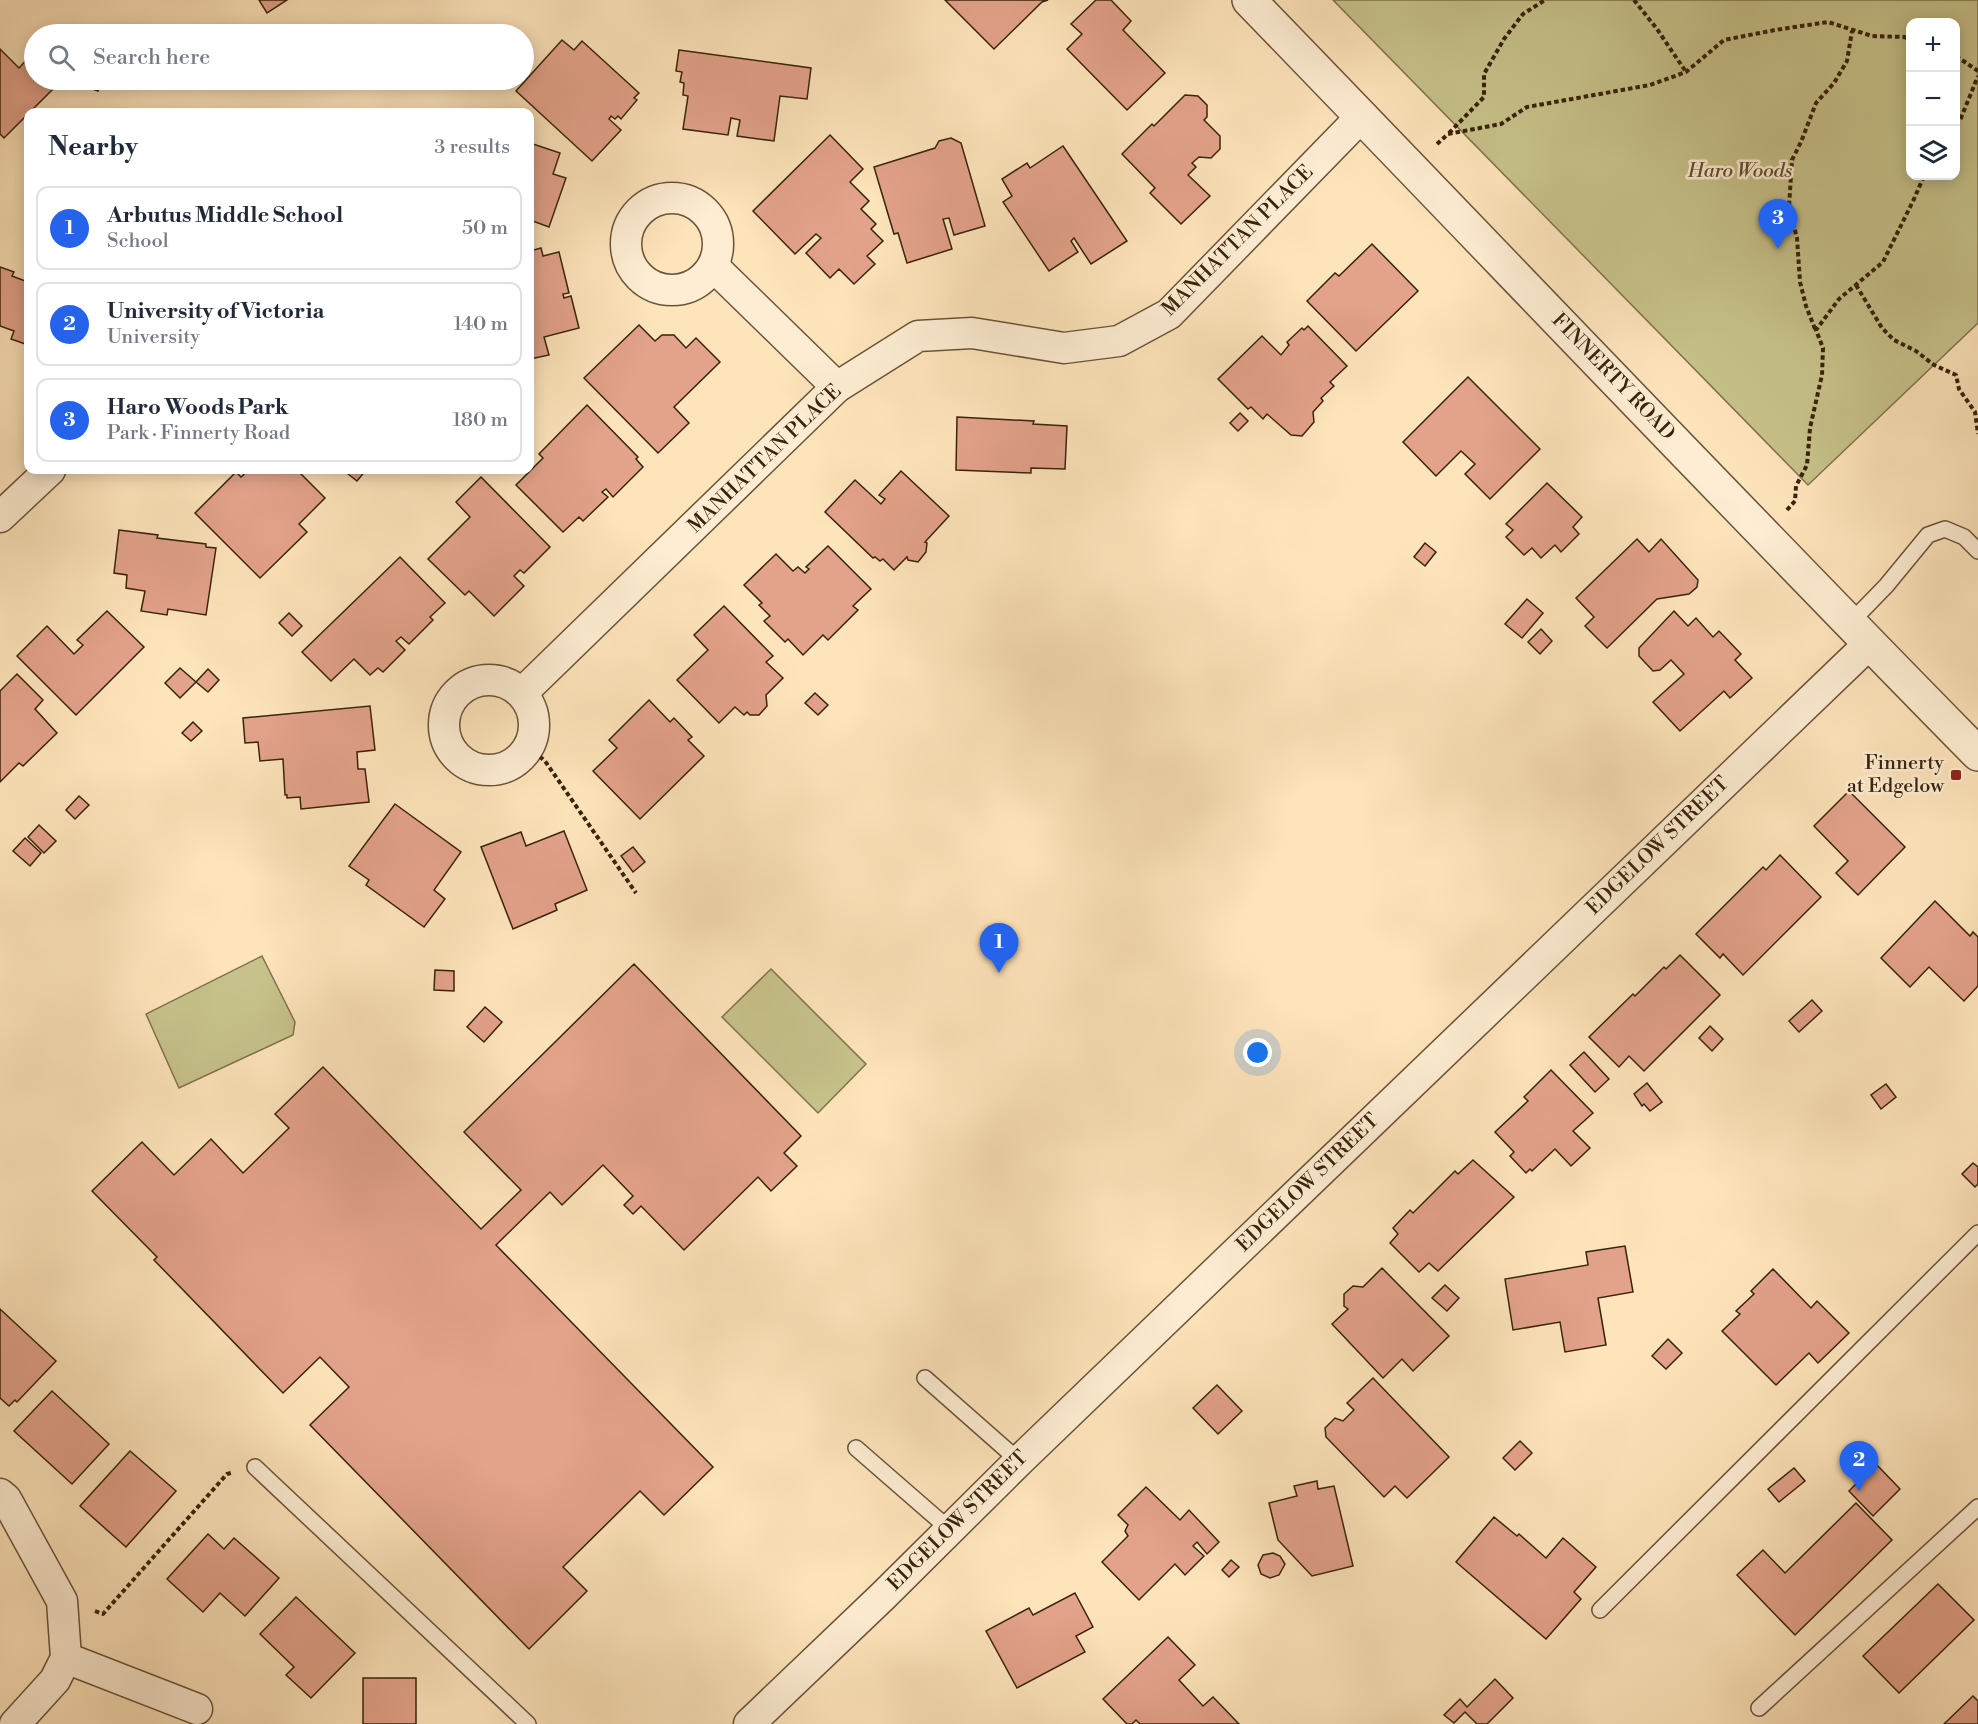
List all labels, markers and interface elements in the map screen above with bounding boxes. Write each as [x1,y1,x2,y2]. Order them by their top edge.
map controls [1906,18,1960,180]
button: + [1906,18,1960,72]
search box [24,24,534,90]
icon: search [45,41,78,74]
text: Search here [93,44,210,71]
button: − [1906,72,1960,126]
button: layers [1906,126,1960,180]
text: Nearby [48,131,138,163]
text: 3 results [434,135,510,160]
park label: Haro Woods [1687,159,1793,184]
street label: MANHATTAN PLACE [1157,160,1319,322]
pin: 3 [1758,200,1798,249]
text: Arbutus Middle School [107,202,343,229]
text: 1 [65,216,74,241]
text: 50 m [462,216,508,241]
text: School [107,229,169,254]
text: University of Victoria [107,298,324,325]
street label: FINNERTY ROAD [1546,308,1680,446]
text: 2 [63,312,76,337]
text: 140 m [453,312,508,337]
text: University [107,325,200,350]
street label: MANHATTAN PLACE [683,379,847,539]
text: Haro Woods Park [107,394,288,421]
text: 3 [63,408,76,433]
text: 180 m [453,408,508,433]
text: Park · Finnerty Road [107,421,290,446]
place label: Finnerty at Edgelow [1847,751,1945,799]
marker: Finnerty at Edgelow [1949,768,1963,782]
street label: EDGELOW STREET [1581,771,1735,921]
pin: 1 [980,924,1018,973]
your location [1243,1038,1272,1067]
street label: EDGELOW STREET [1231,1108,1385,1258]
pin: 2 [1840,1442,1878,1491]
street label: EDGELOW STREET [882,1445,1034,1597]

